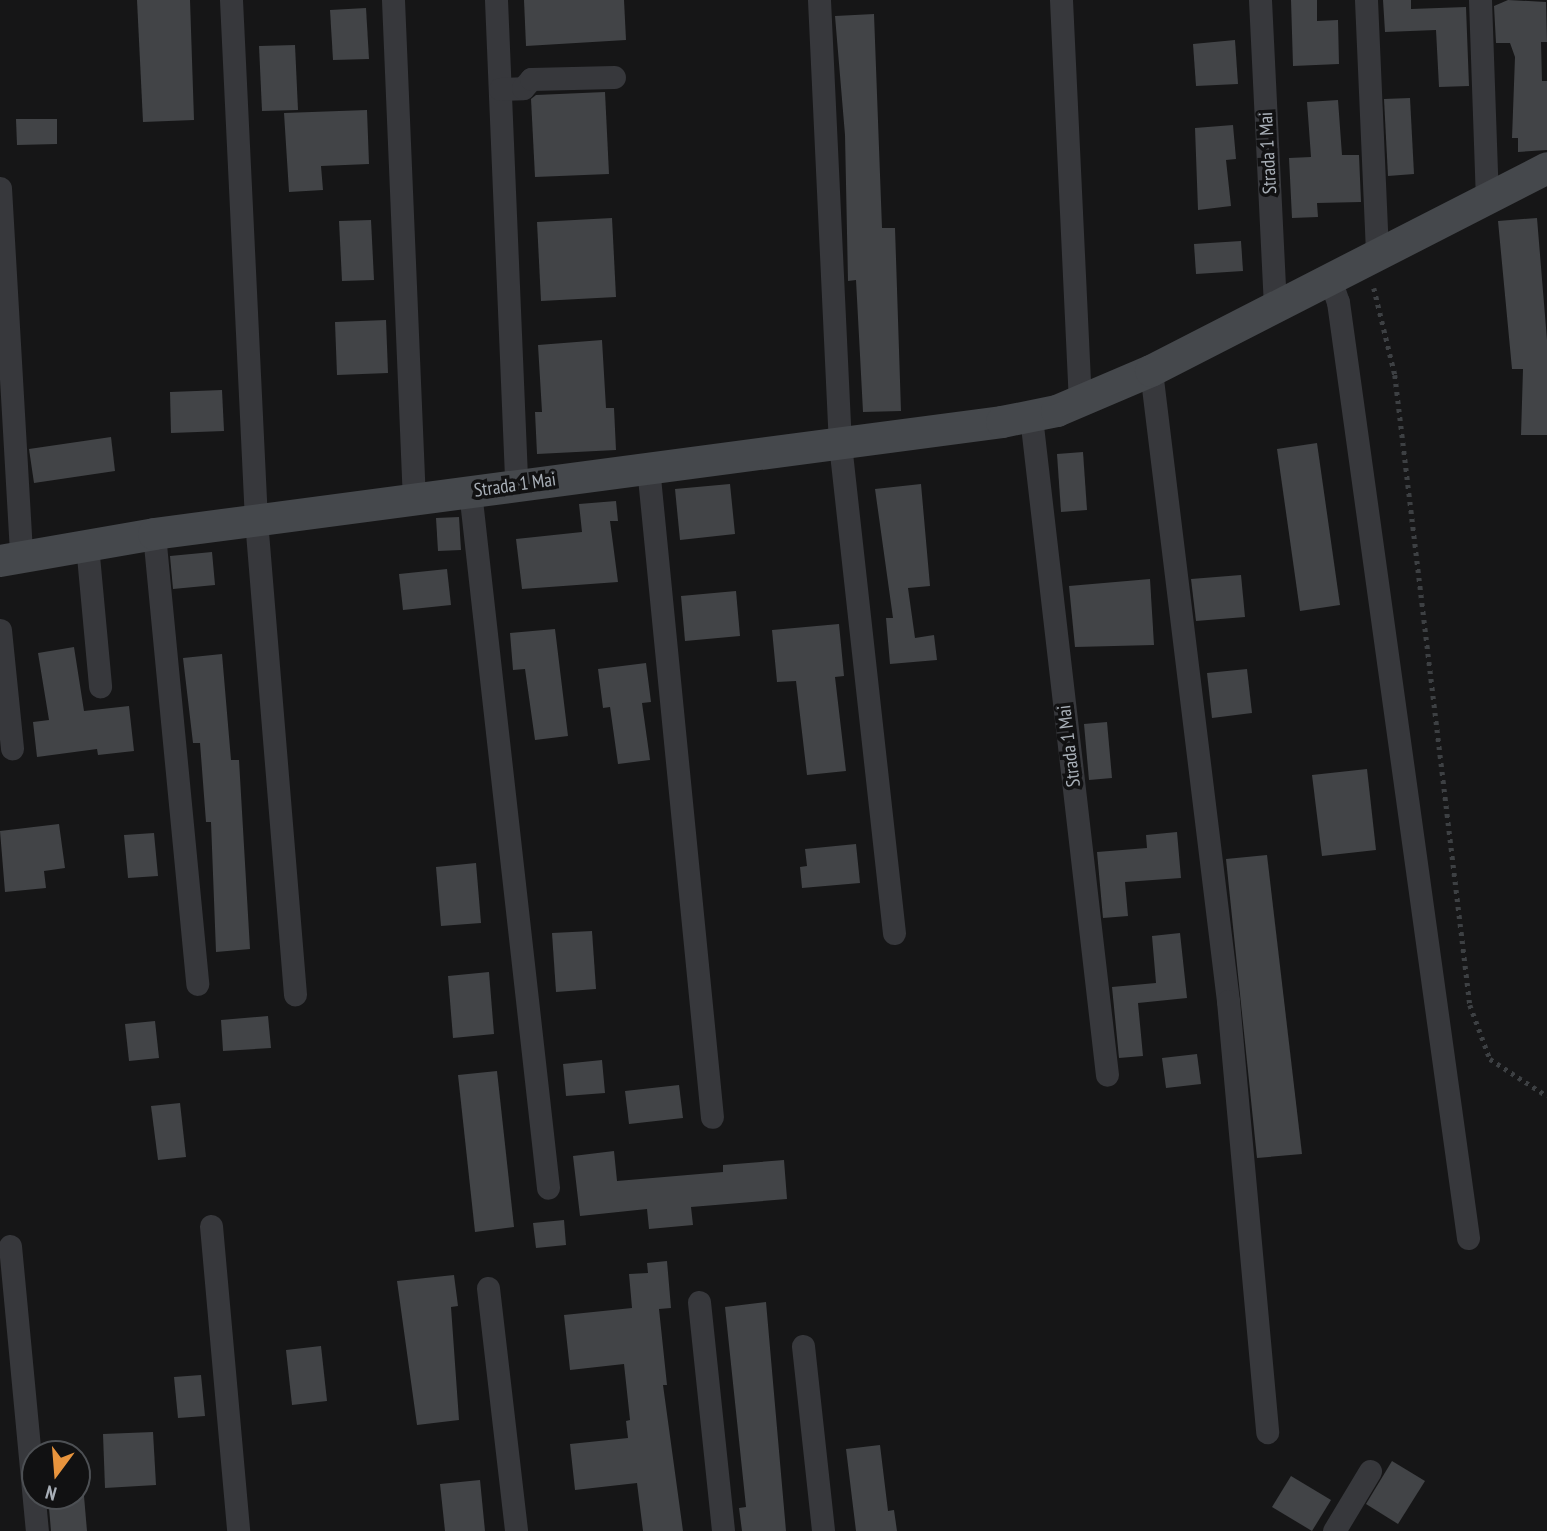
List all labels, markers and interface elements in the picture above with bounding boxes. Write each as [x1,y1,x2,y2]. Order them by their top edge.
street label: Strada 1 Mai [1254,111,1282,195]
street label: Strada 1 Mai [473,468,557,502]
street label: Strada 1 Mai [1053,704,1085,788]
north arrow [21,1440,91,1510]
text: N [43,1480,59,1506]

